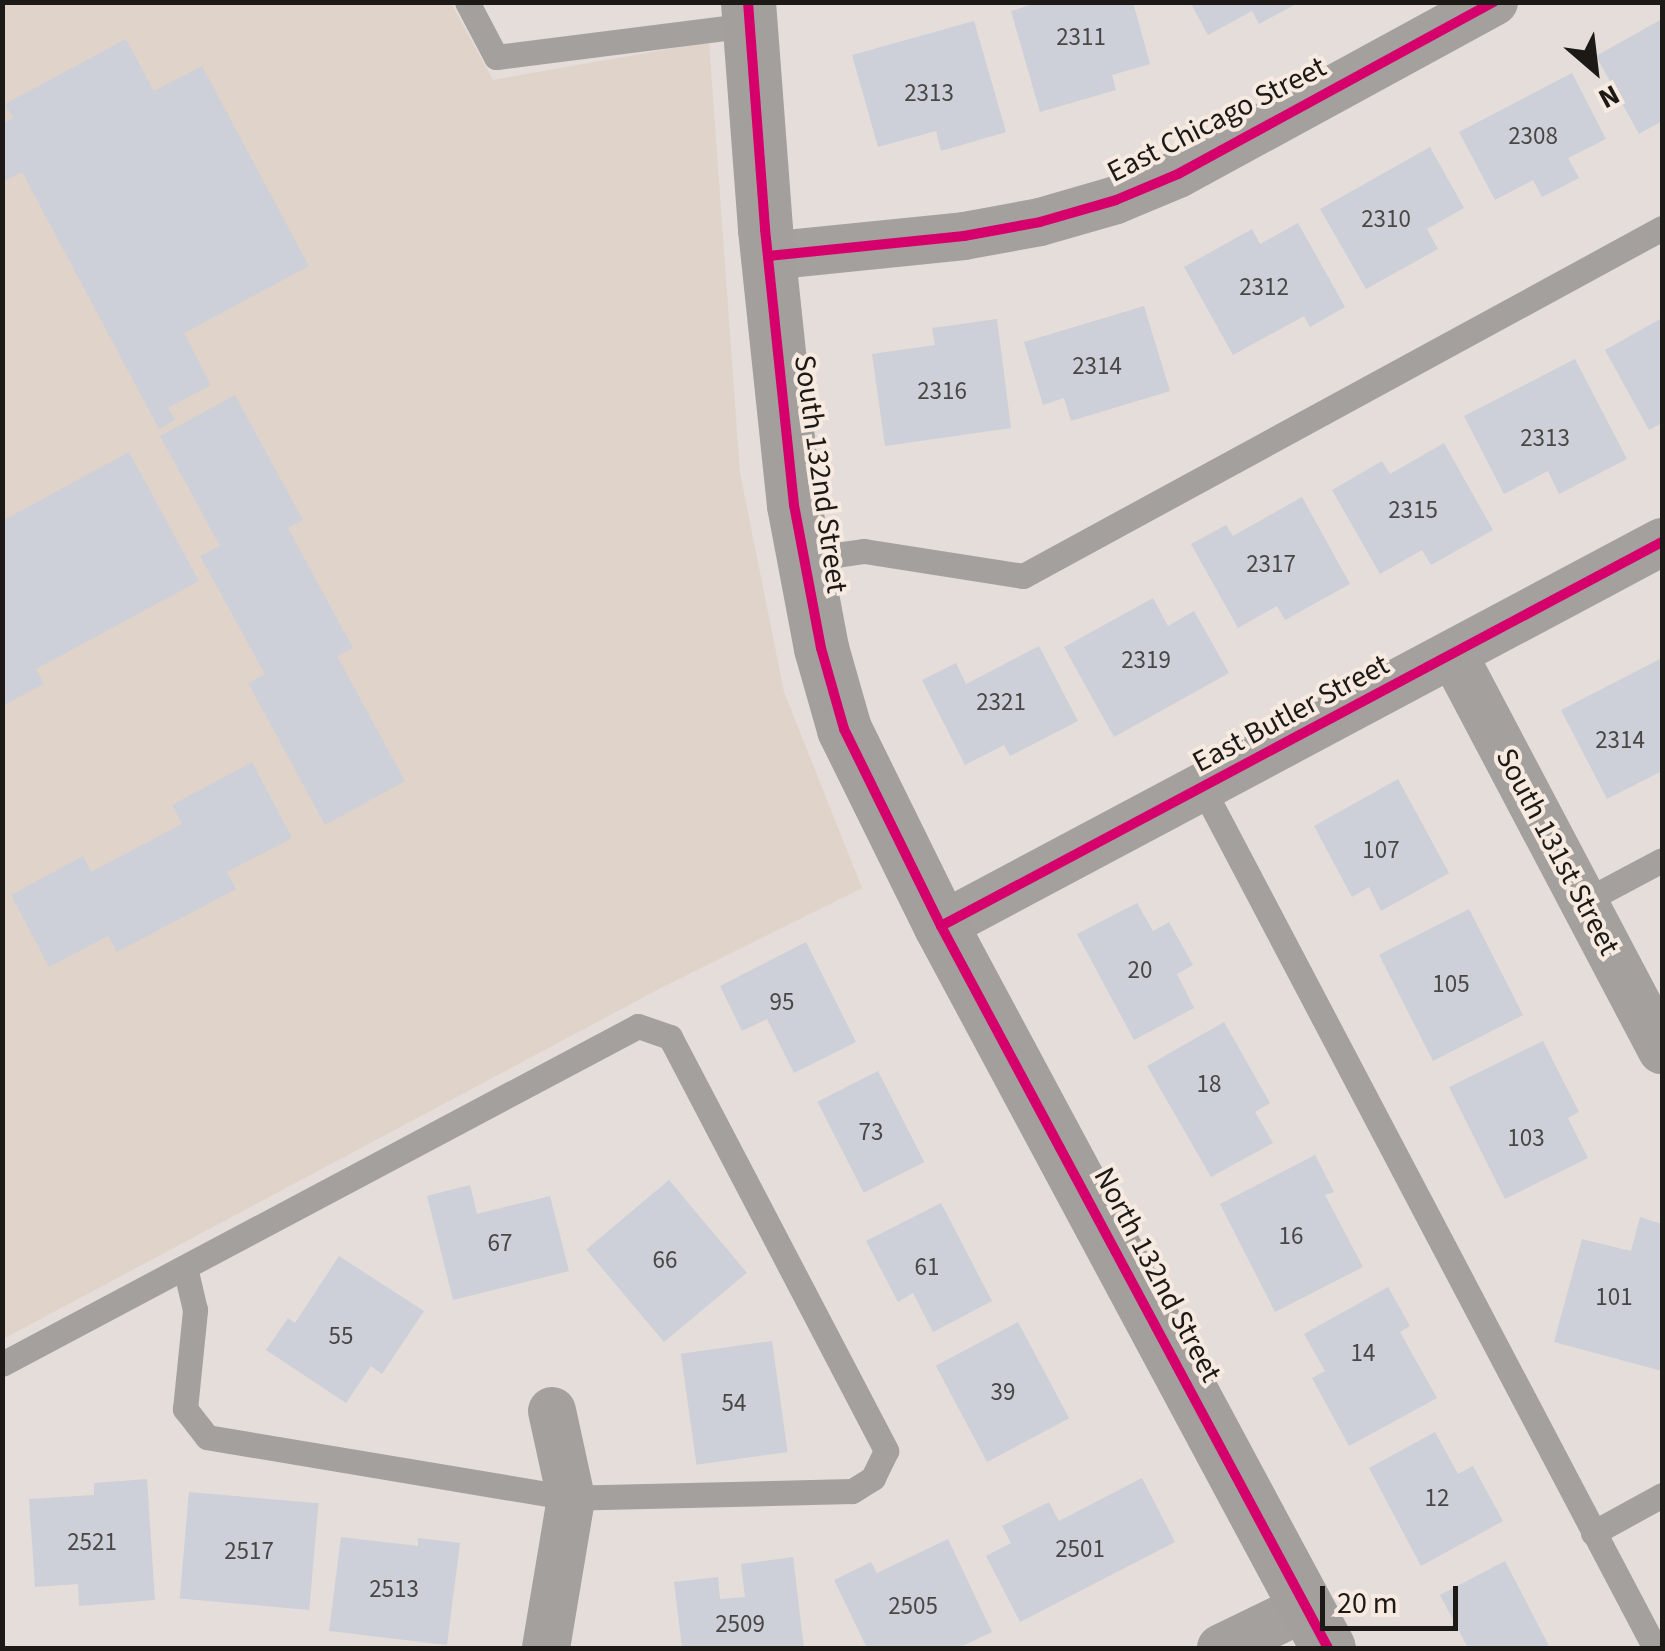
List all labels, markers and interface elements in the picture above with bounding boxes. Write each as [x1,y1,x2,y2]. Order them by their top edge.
north arrow [1545,20,1645,120]
house number: 2311 [1056,22,1106,52]
street label: East Chicago Street [1102,49,1332,191]
text: N [1591,74,1627,119]
house number: 2313 [904,78,954,108]
house number: 2308 [1508,121,1558,151]
house number: 2310 [1361,204,1411,234]
house number: 2312 [1239,272,1289,302]
house number: 2314 [1072,351,1122,381]
street label: South 132nd Street [785,353,855,595]
house number: 2316 [917,376,967,406]
house number: 2313 [1520,423,1570,453]
house number: 2315 [1388,495,1438,525]
house number: 2317 [1246,549,1296,579]
house number: 2319 [1121,645,1171,675]
street label: East Butler Street [1187,647,1395,781]
house number: 2321 [976,687,1026,717]
house number: 2314 [1595,725,1645,755]
street label: South 131st Street [1487,742,1627,962]
house number: 107 [1362,835,1400,865]
house number: 20 [1128,955,1152,985]
house number: 105 [1432,969,1470,999]
house number: 95 [770,987,794,1017]
house number: 18 [1197,1069,1221,1099]
house number: 73 [859,1117,883,1147]
house number: 103 [1507,1123,1545,1153]
street label: North 132nd Street [1085,1162,1229,1388]
house number: 16 [1279,1221,1303,1251]
house number: 67 [488,1228,512,1258]
house number: 66 [653,1245,677,1275]
house number: 61 [915,1252,939,1282]
house number: 101 [1595,1282,1633,1312]
house number: 55 [329,1321,353,1351]
house number: 14 [1351,1338,1375,1368]
house number: 39 [991,1377,1015,1407]
house number: 54 [722,1388,746,1418]
house number: 12 [1425,1483,1449,1513]
house number: 2521 [67,1527,117,1557]
house number: 2501 [1055,1534,1105,1564]
house number: 2517 [224,1536,274,1566]
scale bar [1325,1566,1462,1628]
house number: 2513 [369,1574,419,1604]
text: 20 m [1337,1582,1398,1625]
house number: 2505 [888,1591,938,1621]
house number: 2509 [715,1609,765,1639]

